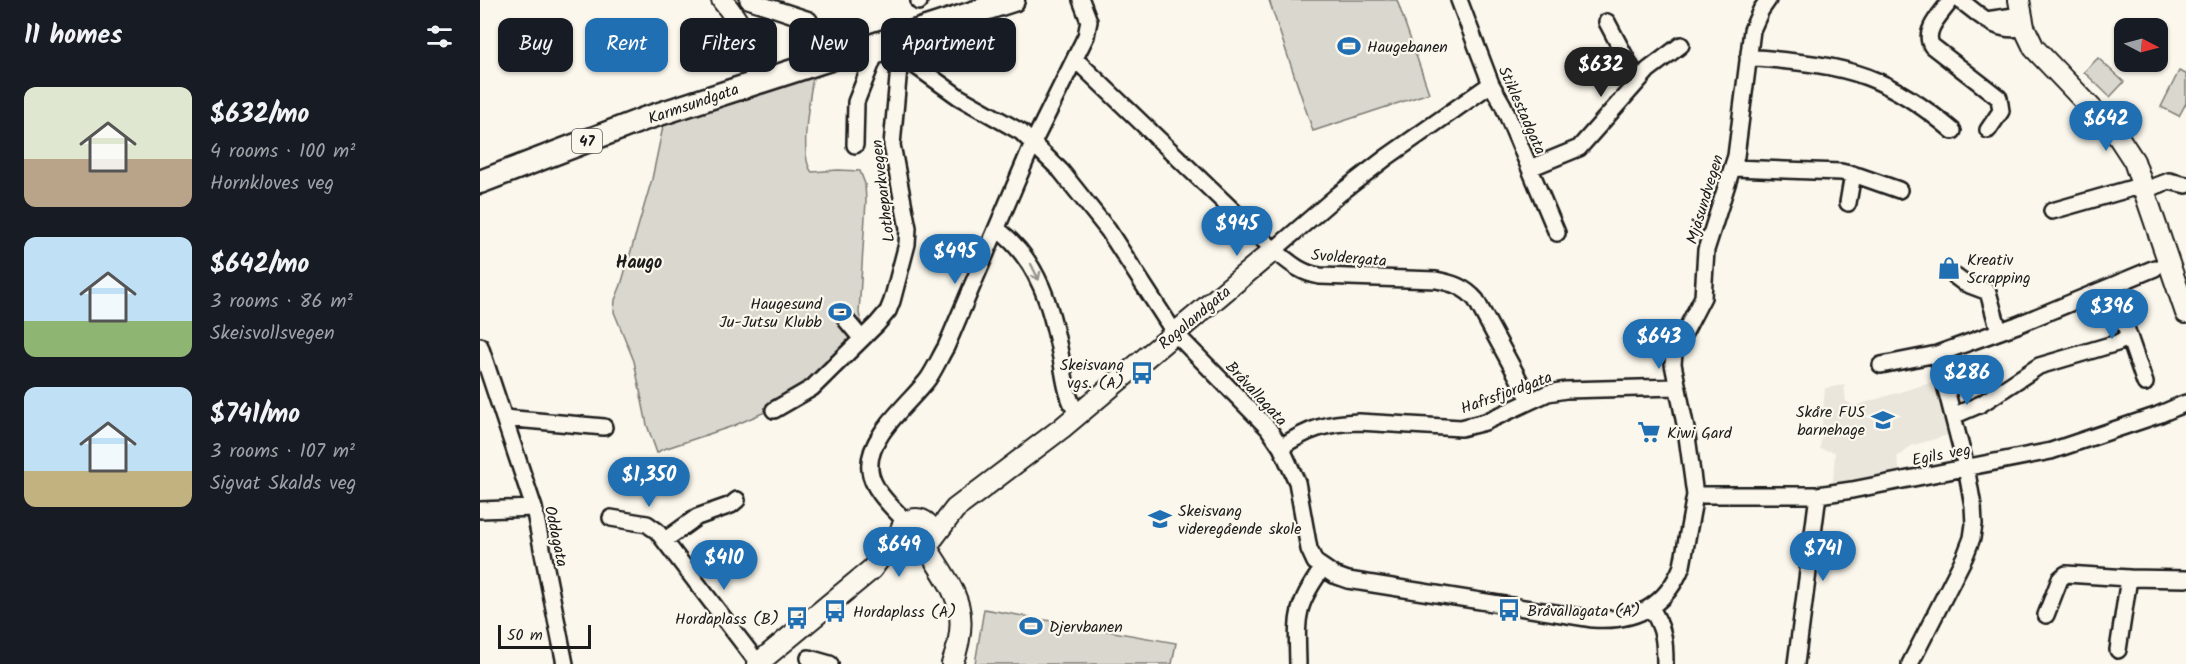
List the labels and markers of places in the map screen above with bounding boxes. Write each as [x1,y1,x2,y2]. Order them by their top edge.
sports icon: Haugebanen [1336,33,1362,59]
place label: Haugebanen [1367,35,1448,60]
pin: $632 [1565,47,1637,98]
pin: $642 [2070,101,2142,152]
pin: $945 [1201,206,1273,257]
pin: $495 [919,234,991,285]
place label: Kreativ Scrapping [1967,248,2031,291]
shop icon: Kreativ Scrapping [1936,255,1962,281]
pin: $396 [2076,289,2148,340]
place label: Haugesund Ju-Jutsu Klubb [719,292,823,335]
sports icon: Haugesund Ju-Jutsu Klubb [827,299,853,325]
pin: $643 [1623,319,1695,370]
place label: Skeisvang vgs. (A) [1060,353,1124,396]
pin: $286 [1931,355,2003,406]
bus stop icon: Skeisvang vgs. (A) [1129,360,1155,386]
place label: Skåre FUS barnehage [1796,400,1865,443]
school or university icon: Skåre FUS barnehage [1870,407,1896,433]
supermarket icon: Kiwi Gard [1636,419,1662,445]
place label: Kiwi Gard [1667,421,1733,446]
pin: $1,350 [600,457,698,508]
place label: Skeisvang videregående skole [1178,499,1301,542]
school or university icon: Skeisvang videregående skole [1147,506,1173,532]
pin: $649 [863,527,935,578]
pin: $741 [1787,531,1859,582]
pin: $410 [688,540,760,591]
bus stop icon: Bråvallagata (A) [1496,597,1522,623]
bus stop icon: Hordaplass (A) [822,598,848,624]
place label: Bråvallagata (A) [1527,599,1640,624]
place label: Hordaplass (A) [853,600,956,625]
bus stop icon: Hordaplass (B) [784,605,810,631]
place label: Hordaplass (B) [675,607,779,632]
sports icon: Djervbanen [1018,613,1044,639]
place label: Djervbanen [1049,615,1123,640]

